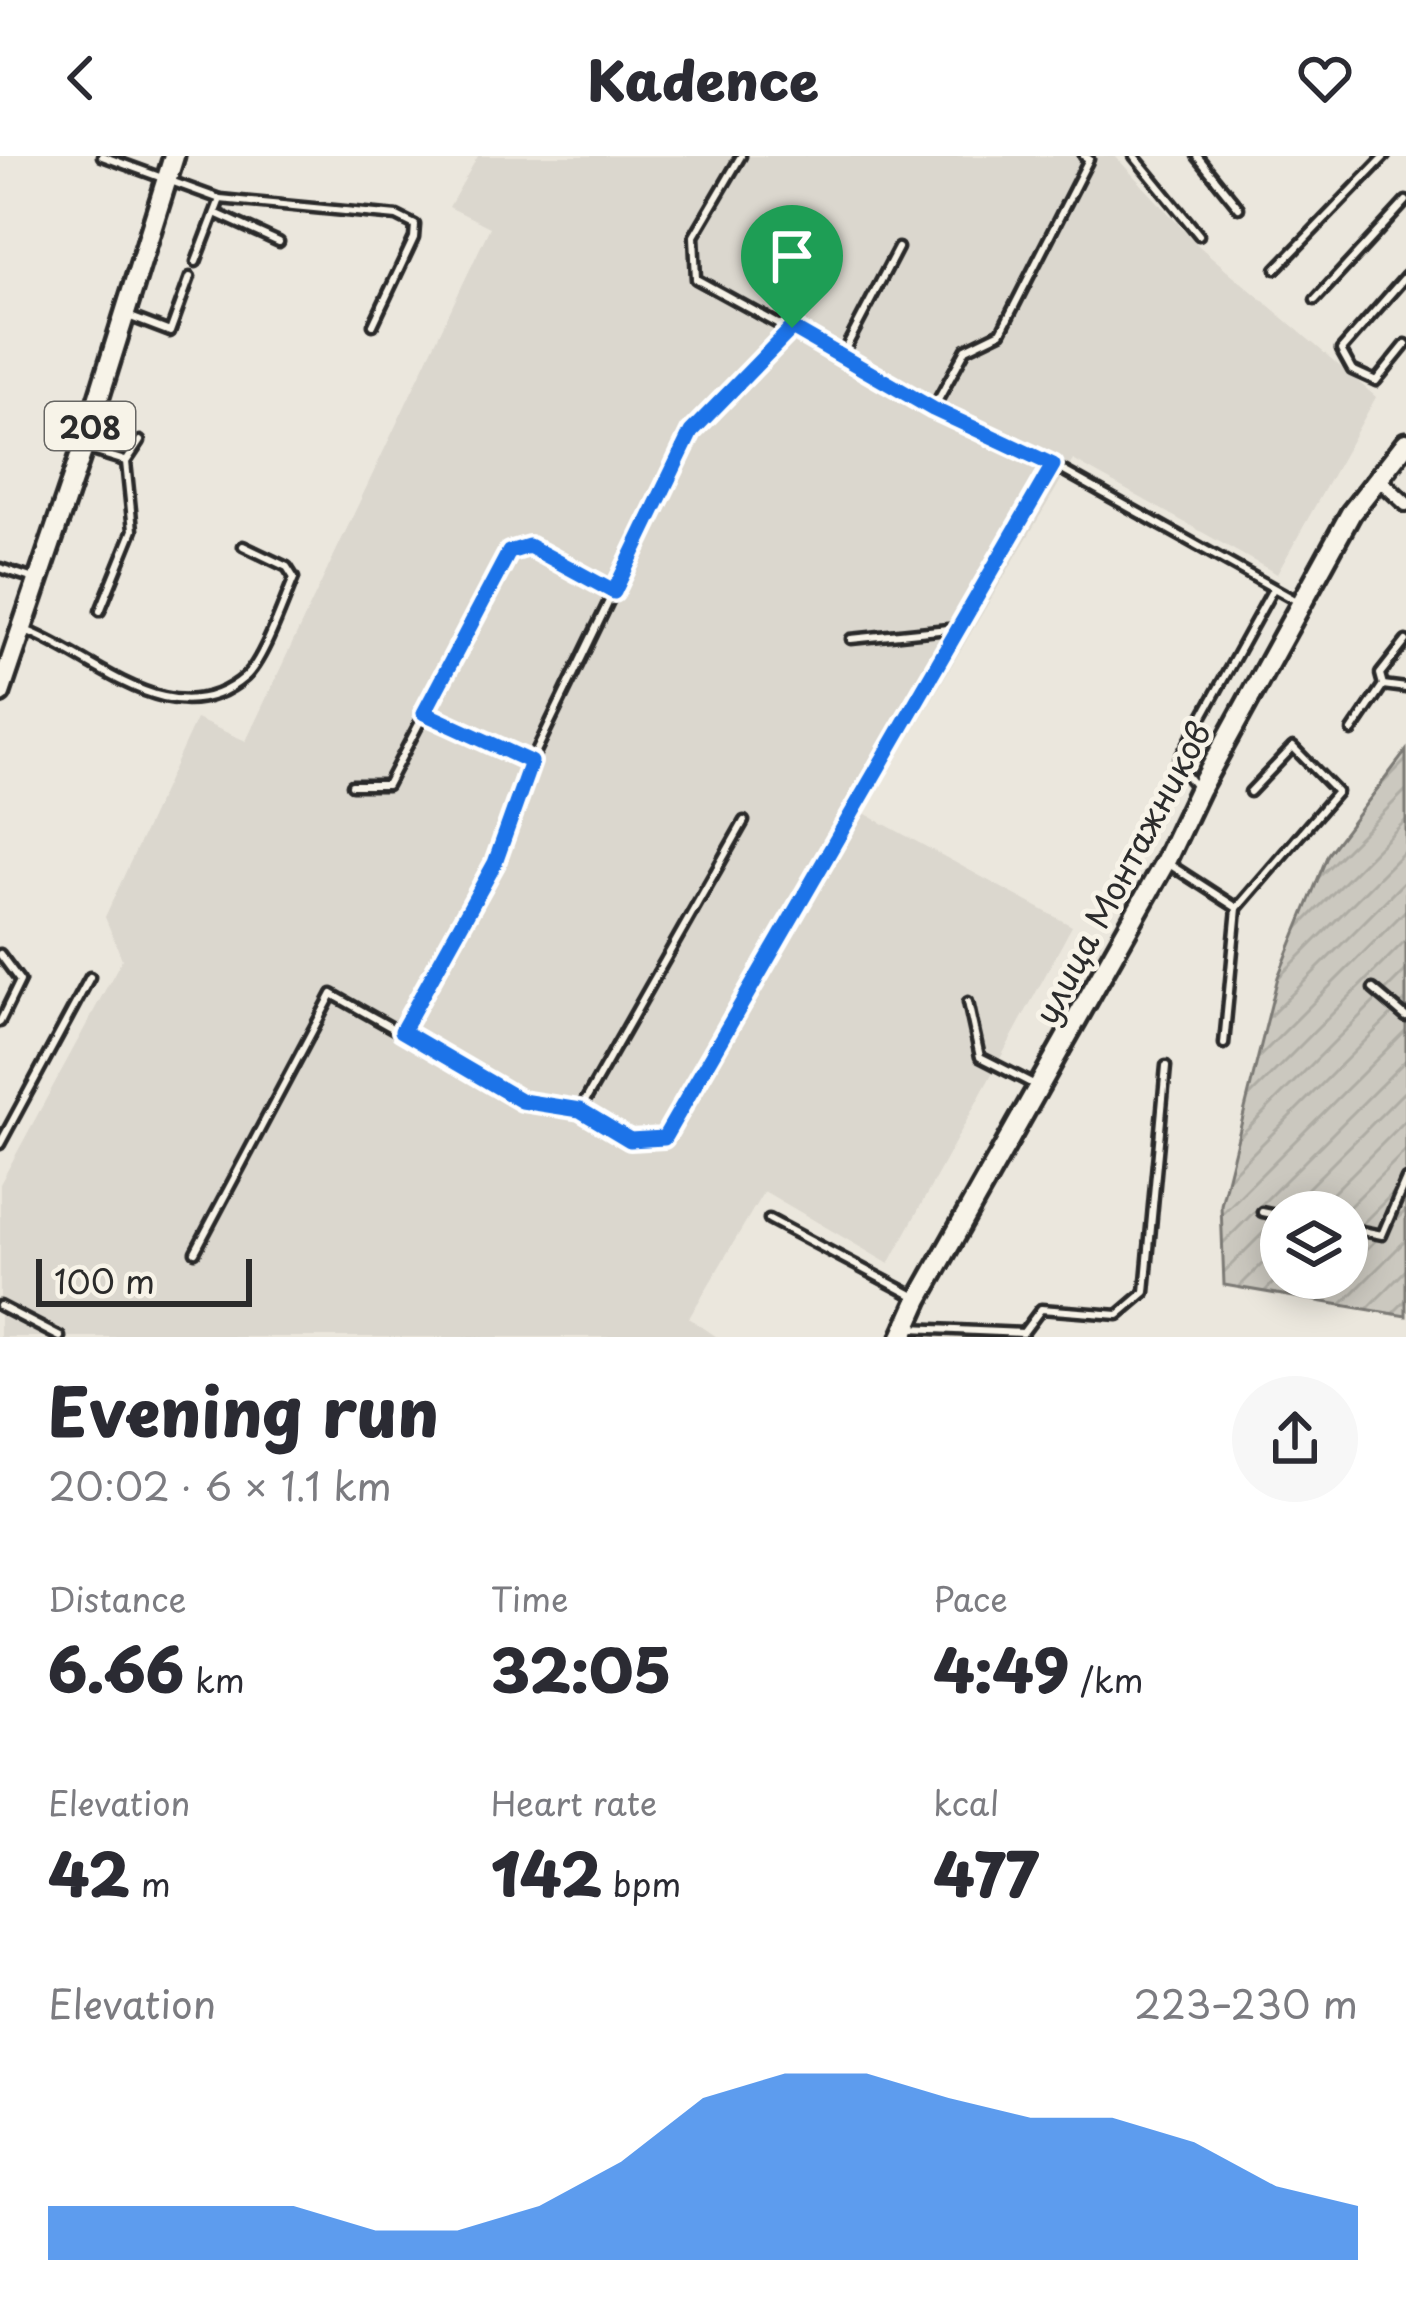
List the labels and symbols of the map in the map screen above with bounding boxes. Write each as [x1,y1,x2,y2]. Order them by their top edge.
pin [741,205,843,328]
road number: 208 [45,402,135,450]
street label: улица Монтажников [1020,712,1222,1032]
scale bar [36,1253,252,1306]

